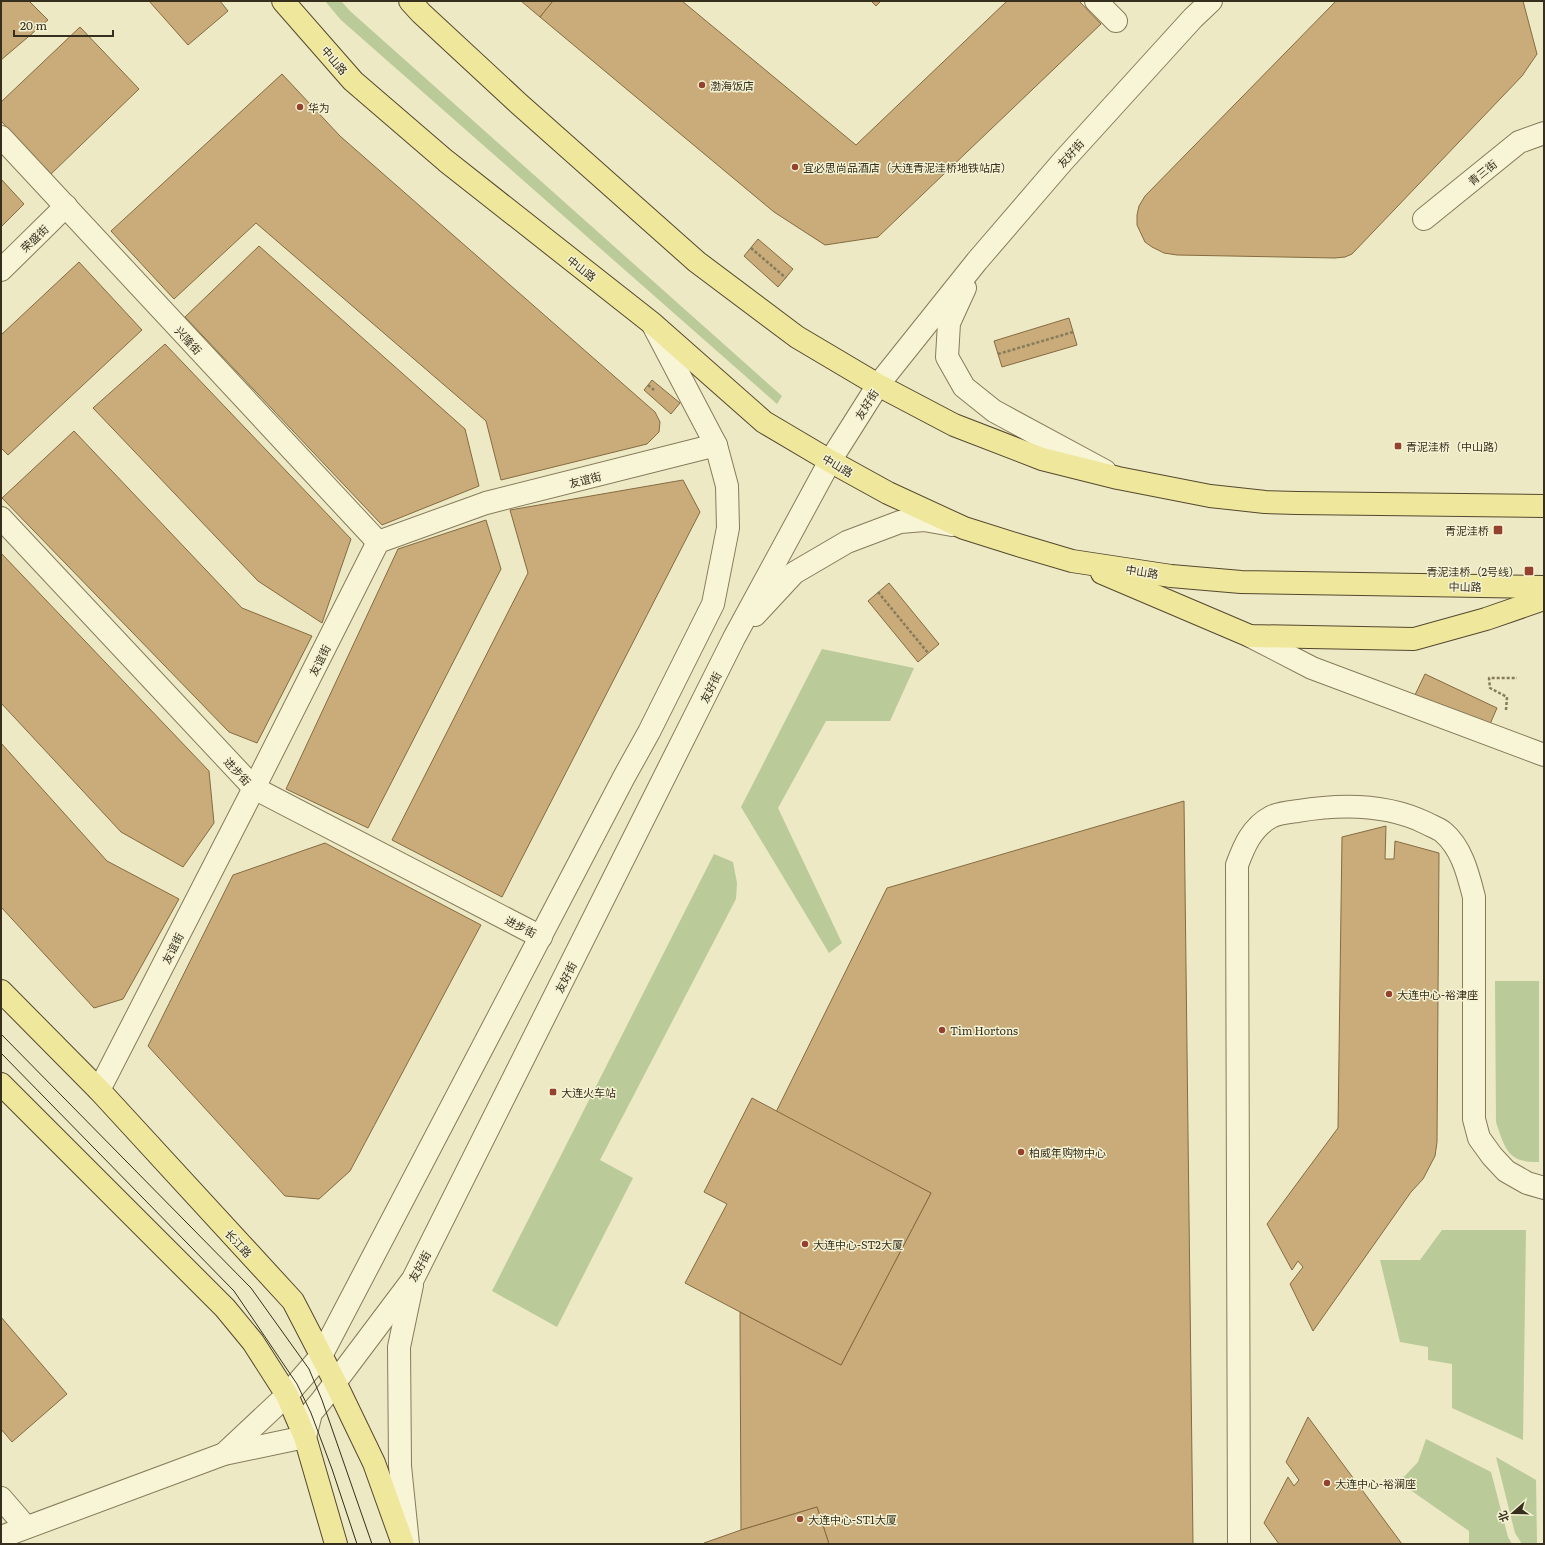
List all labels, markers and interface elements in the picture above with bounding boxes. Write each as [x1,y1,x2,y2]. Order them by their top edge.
scale bar [14,12,113,38]
text: 20 m [20,16,47,34]
street label: 中山路 [318,42,352,78]
place label: 渤海饭店 [710,77,754,93]
marker: 渤海饭店 [697,80,707,90]
place label: 华为 [308,99,330,115]
marker: 华为 [295,102,305,112]
street label: 友好街 [1053,135,1087,171]
street label: 青三街 [1464,155,1500,189]
place label: 宜必思尚品酒店（大连青泥洼桥地铁站店） [803,159,1012,175]
marker: 宜必思尚品酒店（大连青泥洼桥地铁站店） [790,162,800,172]
street label: 荣盛街 [17,221,51,255]
street label: 中山路 [564,252,600,284]
street label: 兴隆街 [172,322,206,358]
street label: 友好街 [850,386,882,422]
place label: 青泥洼桥（中山路） [1406,438,1505,454]
marker: 青泥洼桥（中山路） [1393,441,1403,451]
street label: 中山路 [820,450,856,480]
street label: 友谊街 [567,467,603,491]
place label: 青泥洼桥 [1445,522,1489,538]
marker: 青泥洼桥 [1492,524,1504,536]
street label: 中山路 [1124,561,1160,581]
place label: 青泥洼桥（2号线） [1426,563,1520,579]
marker: 青泥洼桥（2号线） [1523,565,1535,577]
street label: 中山路 [1448,578,1482,594]
street label: 友谊街 [304,642,334,678]
street label: 友好街 [696,669,724,705]
street label: 进步街 [221,753,255,789]
street label: 进步街 [503,911,539,941]
street label: 友谊街 [157,930,187,966]
street label: 友好街 [550,959,580,995]
place label: 大连中心-裕津座 [1397,986,1478,1002]
marker: 大连中心-裕津座 [1384,989,1394,999]
place label: Tim Hortons [950,1022,1018,1038]
marker: Tim Hortons [937,1025,947,1035]
place label: 大连火车站 [561,1084,616,1100]
marker: 大连火车站 [548,1087,558,1097]
place label: 柏威年购物中心 [1029,1144,1106,1160]
marker: 柏威年购物中心 [1016,1147,1026,1157]
street label: 长江路 [222,1225,256,1261]
place label: 大连中心-ST2大厦 [813,1236,903,1252]
marker: 大连中心-ST2大厦 [800,1239,810,1249]
street label: 友好街 [404,1248,434,1284]
place label: 大连中心-裕澜座 [1335,1475,1416,1491]
marker: 大连中心-裕澜座 [1322,1478,1332,1488]
north arrow [1493,1493,1533,1533]
text: 北 [1493,1509,1512,1525]
place label: 大连中心-ST1大厦 [808,1511,897,1527]
marker: 大连中心-ST1大厦 [795,1514,805,1524]

